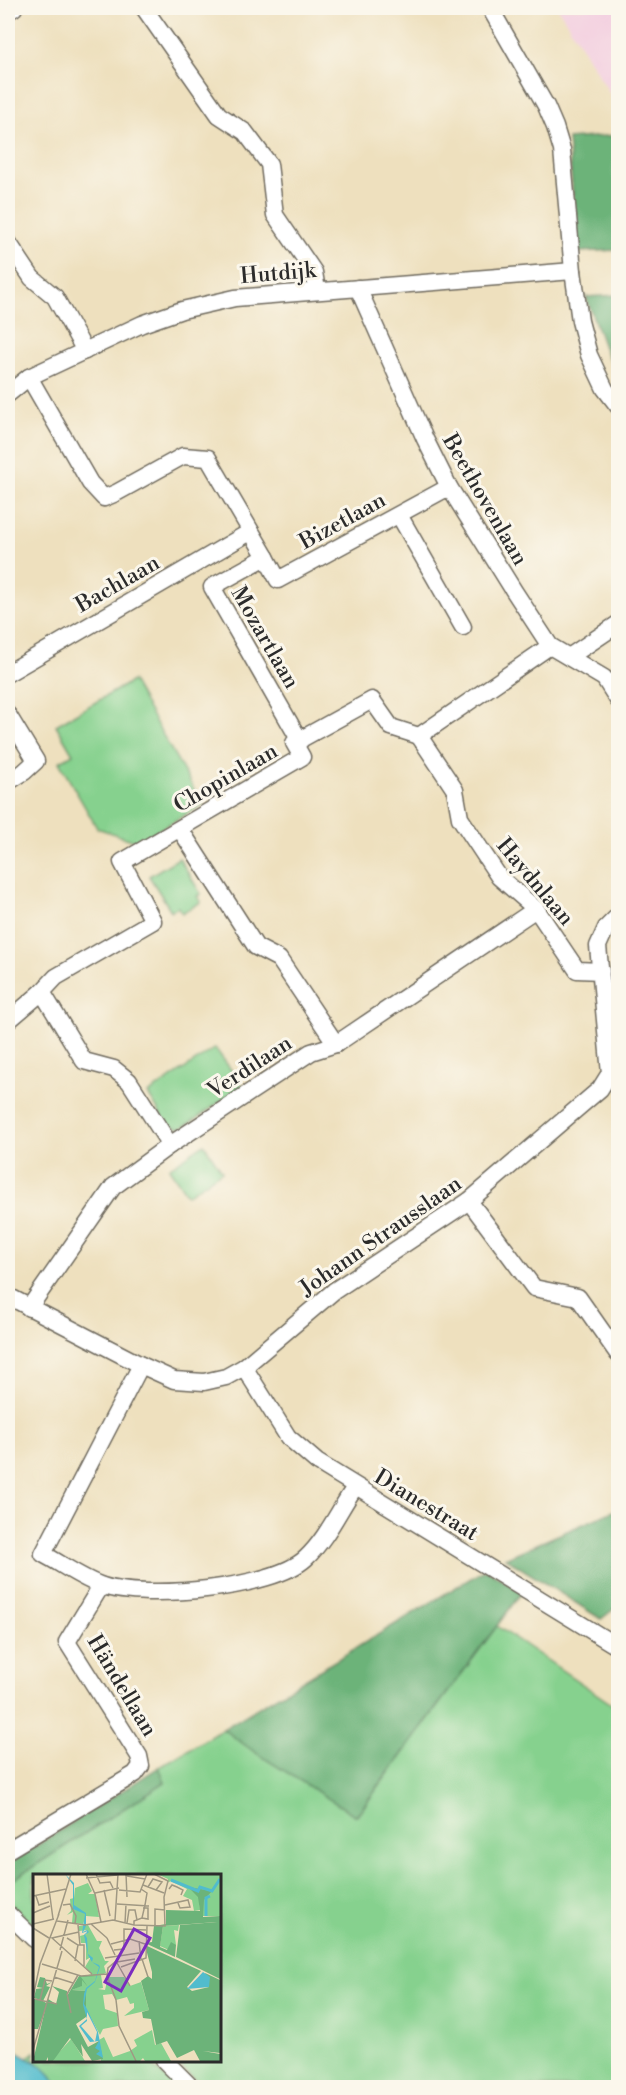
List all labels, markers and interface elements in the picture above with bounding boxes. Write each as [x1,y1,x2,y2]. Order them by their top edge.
street label: Hutdijk [239,257,319,290]
street label: Beethovenlaan [436,428,533,570]
street label: Bizetlaan [294,487,391,556]
street label: Bachlaan [70,549,165,620]
street label: Mozartlaan [225,582,305,694]
street label: Chopinlaan [169,738,283,819]
street label: Haydnlaan [490,833,579,931]
street label: Verdilaan [201,1030,297,1105]
street label: Johann Strausslaan [294,1170,467,1303]
street label: Dianestraat [369,1464,483,1547]
street label: Händellaan [81,1630,163,1742]
inset map [33,1874,220,2062]

